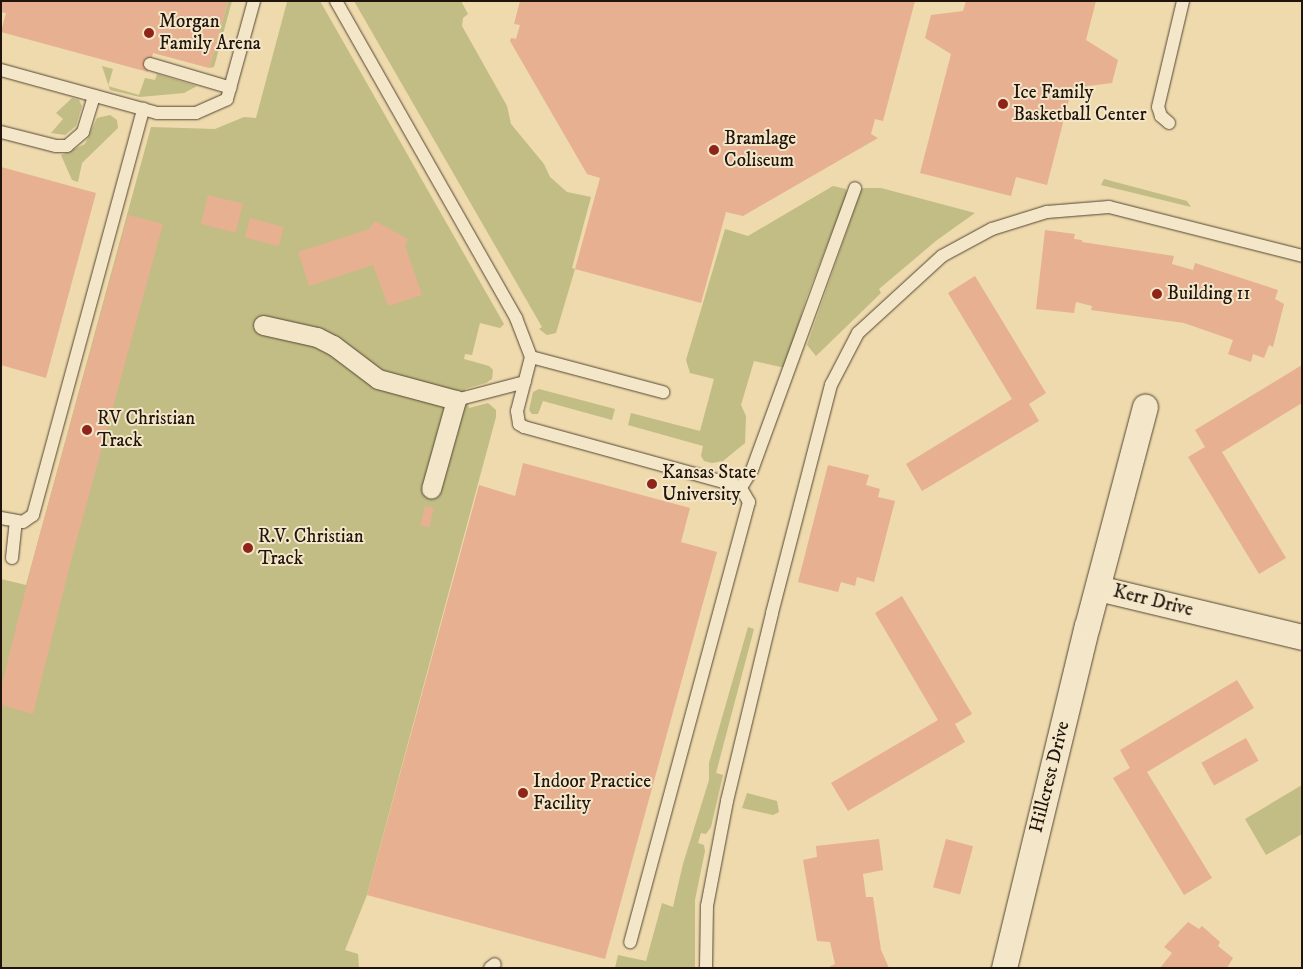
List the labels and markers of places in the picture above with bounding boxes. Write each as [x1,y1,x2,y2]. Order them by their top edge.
place label: Morgan Family Arena [159,11,261,55]
marker: Morgan Family Arena [143,27,155,39]
place label: Ice Family Basketball Center [1013,82,1146,126]
marker: Ice Family Basketball Center [997,98,1009,110]
place label: Bramlage Coliseum [724,128,796,172]
marker: Bramlage Coliseum [708,144,720,156]
place label: Building 11 [1167,283,1250,305]
marker: Building 11 [1151,288,1163,300]
place label: RV Christian Track [97,408,195,452]
marker: RV Christian Track [81,424,93,436]
place label: Kansas State University [662,462,756,506]
marker: Kansas State University [646,478,658,490]
place label: R.V. Christian Track [258,526,364,570]
marker: R.V. Christian Track [242,542,254,554]
place label: Indoor Practice Facility [533,771,651,815]
marker: Indoor Practice Facility [517,787,529,799]

